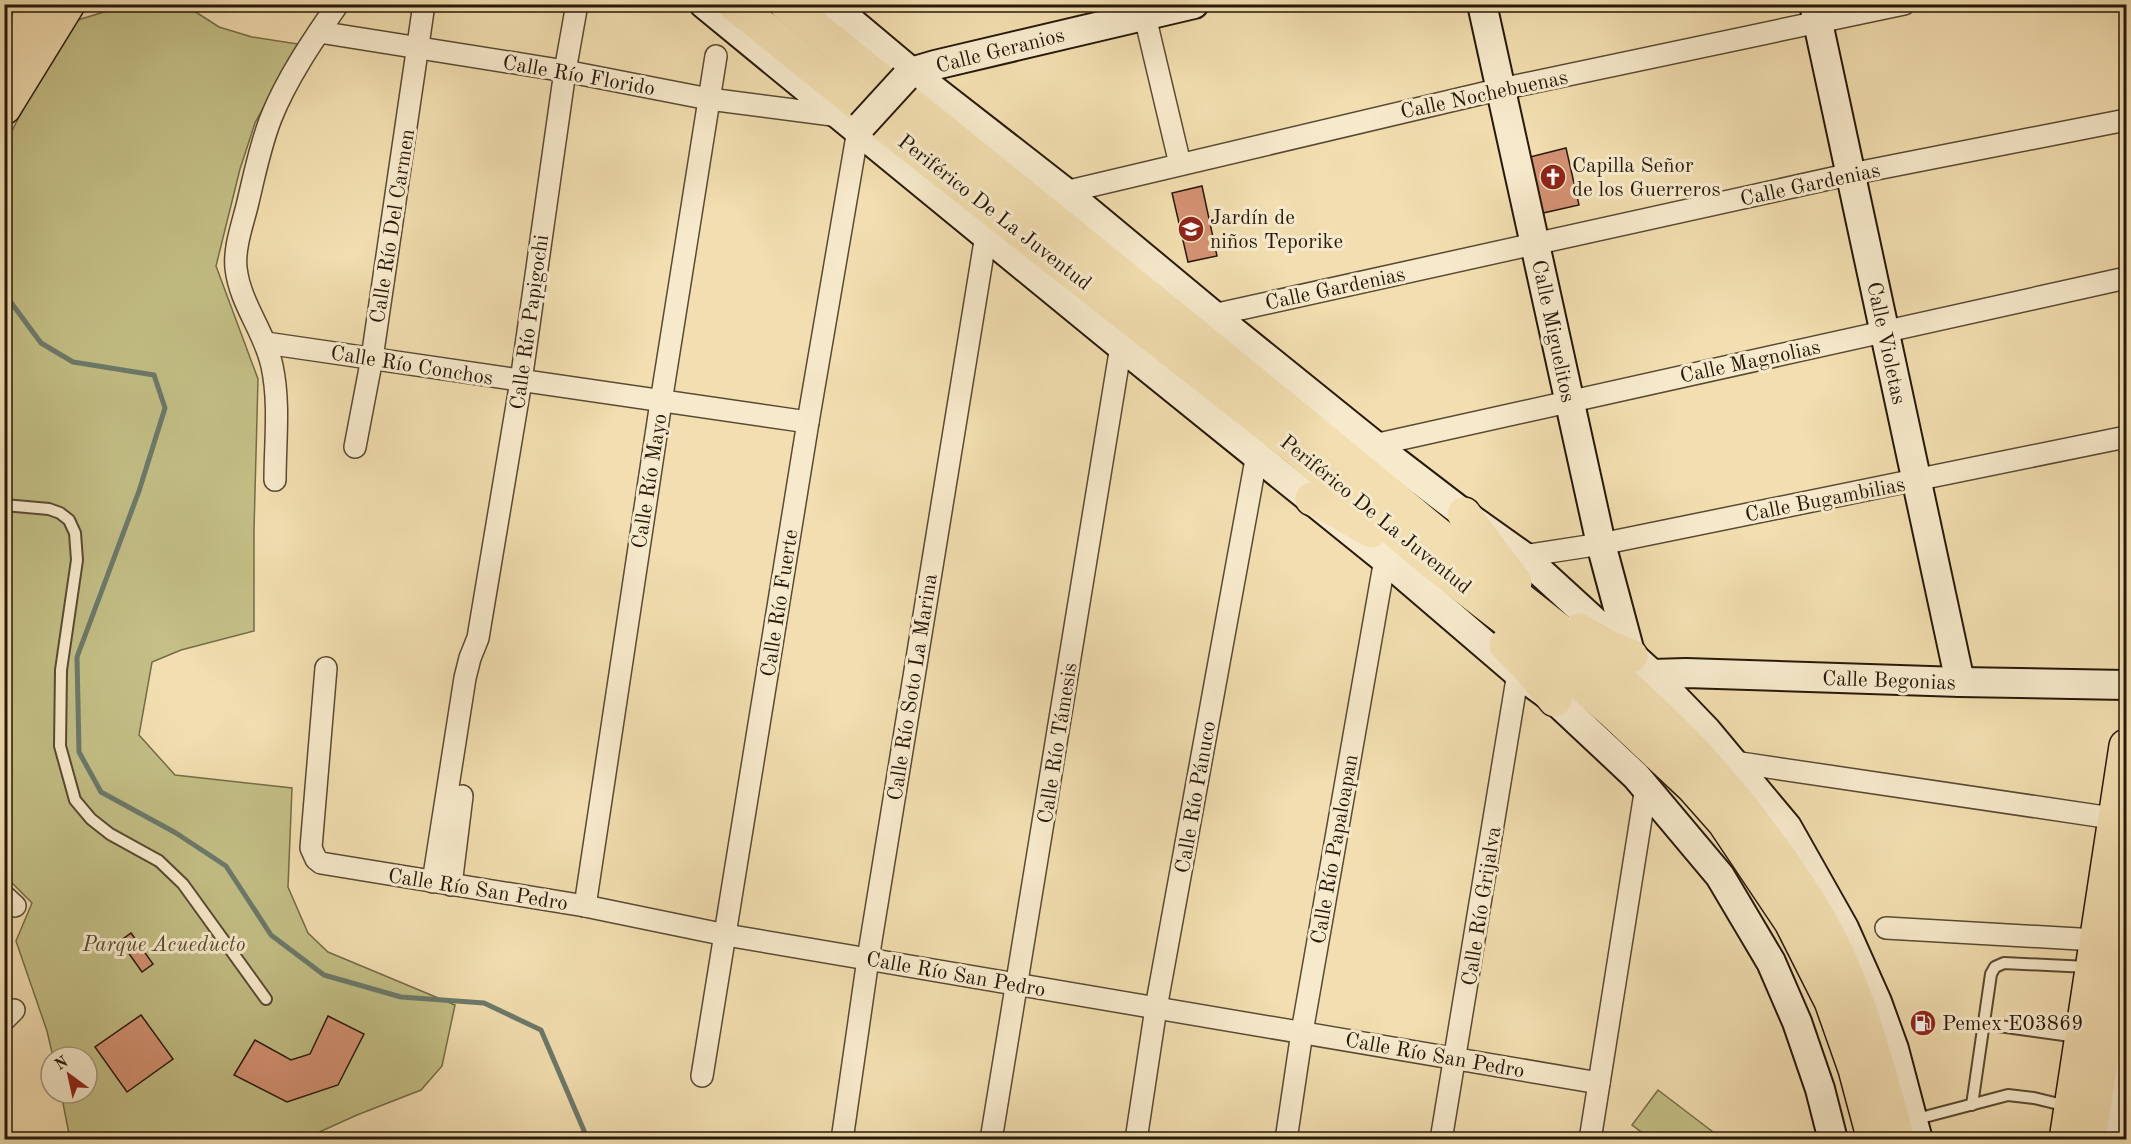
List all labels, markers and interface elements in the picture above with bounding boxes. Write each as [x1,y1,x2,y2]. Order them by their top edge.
street label: Calle Geranios [934,25,1067,78]
street label: Calle Río Florido [501,53,657,100]
street label: Calle Nochebuenas [1399,67,1570,123]
street label: Calle Río Del Carmen [368,127,419,325]
street label: Periférico De La Juventud [893,131,1095,295]
place label: Capilla Señor de los Guerreros [1572,156,1721,201]
street label: Calle Gardenias [1738,160,1882,211]
church icon: Capilla Señor de los Guerreros [1538,162,1568,192]
place label: Jardín de niños Teporike [1210,208,1343,253]
school or university icon: Jardín de niños Teporike [1176,214,1206,244]
street label: Calle Río Papigochi [508,233,553,411]
street label: Calle Miguelitos [1527,258,1578,404]
street label: Calle Gardenias [1263,264,1407,315]
street label: Calle Violetas [1862,280,1909,407]
street label: Calle Magnolias [1678,337,1823,388]
street label: Calle Río Conchos [329,343,495,390]
street label: Calle Río Mayo [629,412,672,550]
street label: Periférico De La Juventud [1276,432,1475,599]
street label: Calle Bugambilias [1743,475,1907,526]
street label: Calle Río Fuerte [758,528,803,678]
street label: Calle Río Soto La Marina [885,572,942,802]
street label: Calle Río Támesis [1035,661,1082,825]
street label: Calle Begonias [1822,669,1956,694]
street label: Calle Río Pánuco [1173,720,1220,875]
street label: Calle Río Papaloapan [1308,753,1363,946]
street label: Calle Río Grijalva [1459,825,1505,988]
street label: Calle Río San Pedro [386,866,569,915]
park label: Parque Acueducto [82,935,245,956]
street label: Calle Río San Pedro [864,949,1047,1002]
fuel station icon: Pemex E03869 [1908,1008,1938,1038]
place label: Pemex E03869 [1942,1014,2083,1035]
street label: Calle Río San Pedro [1343,1030,1526,1083]
north arrow [39,1045,99,1105]
text: N [52,1054,72,1074]

